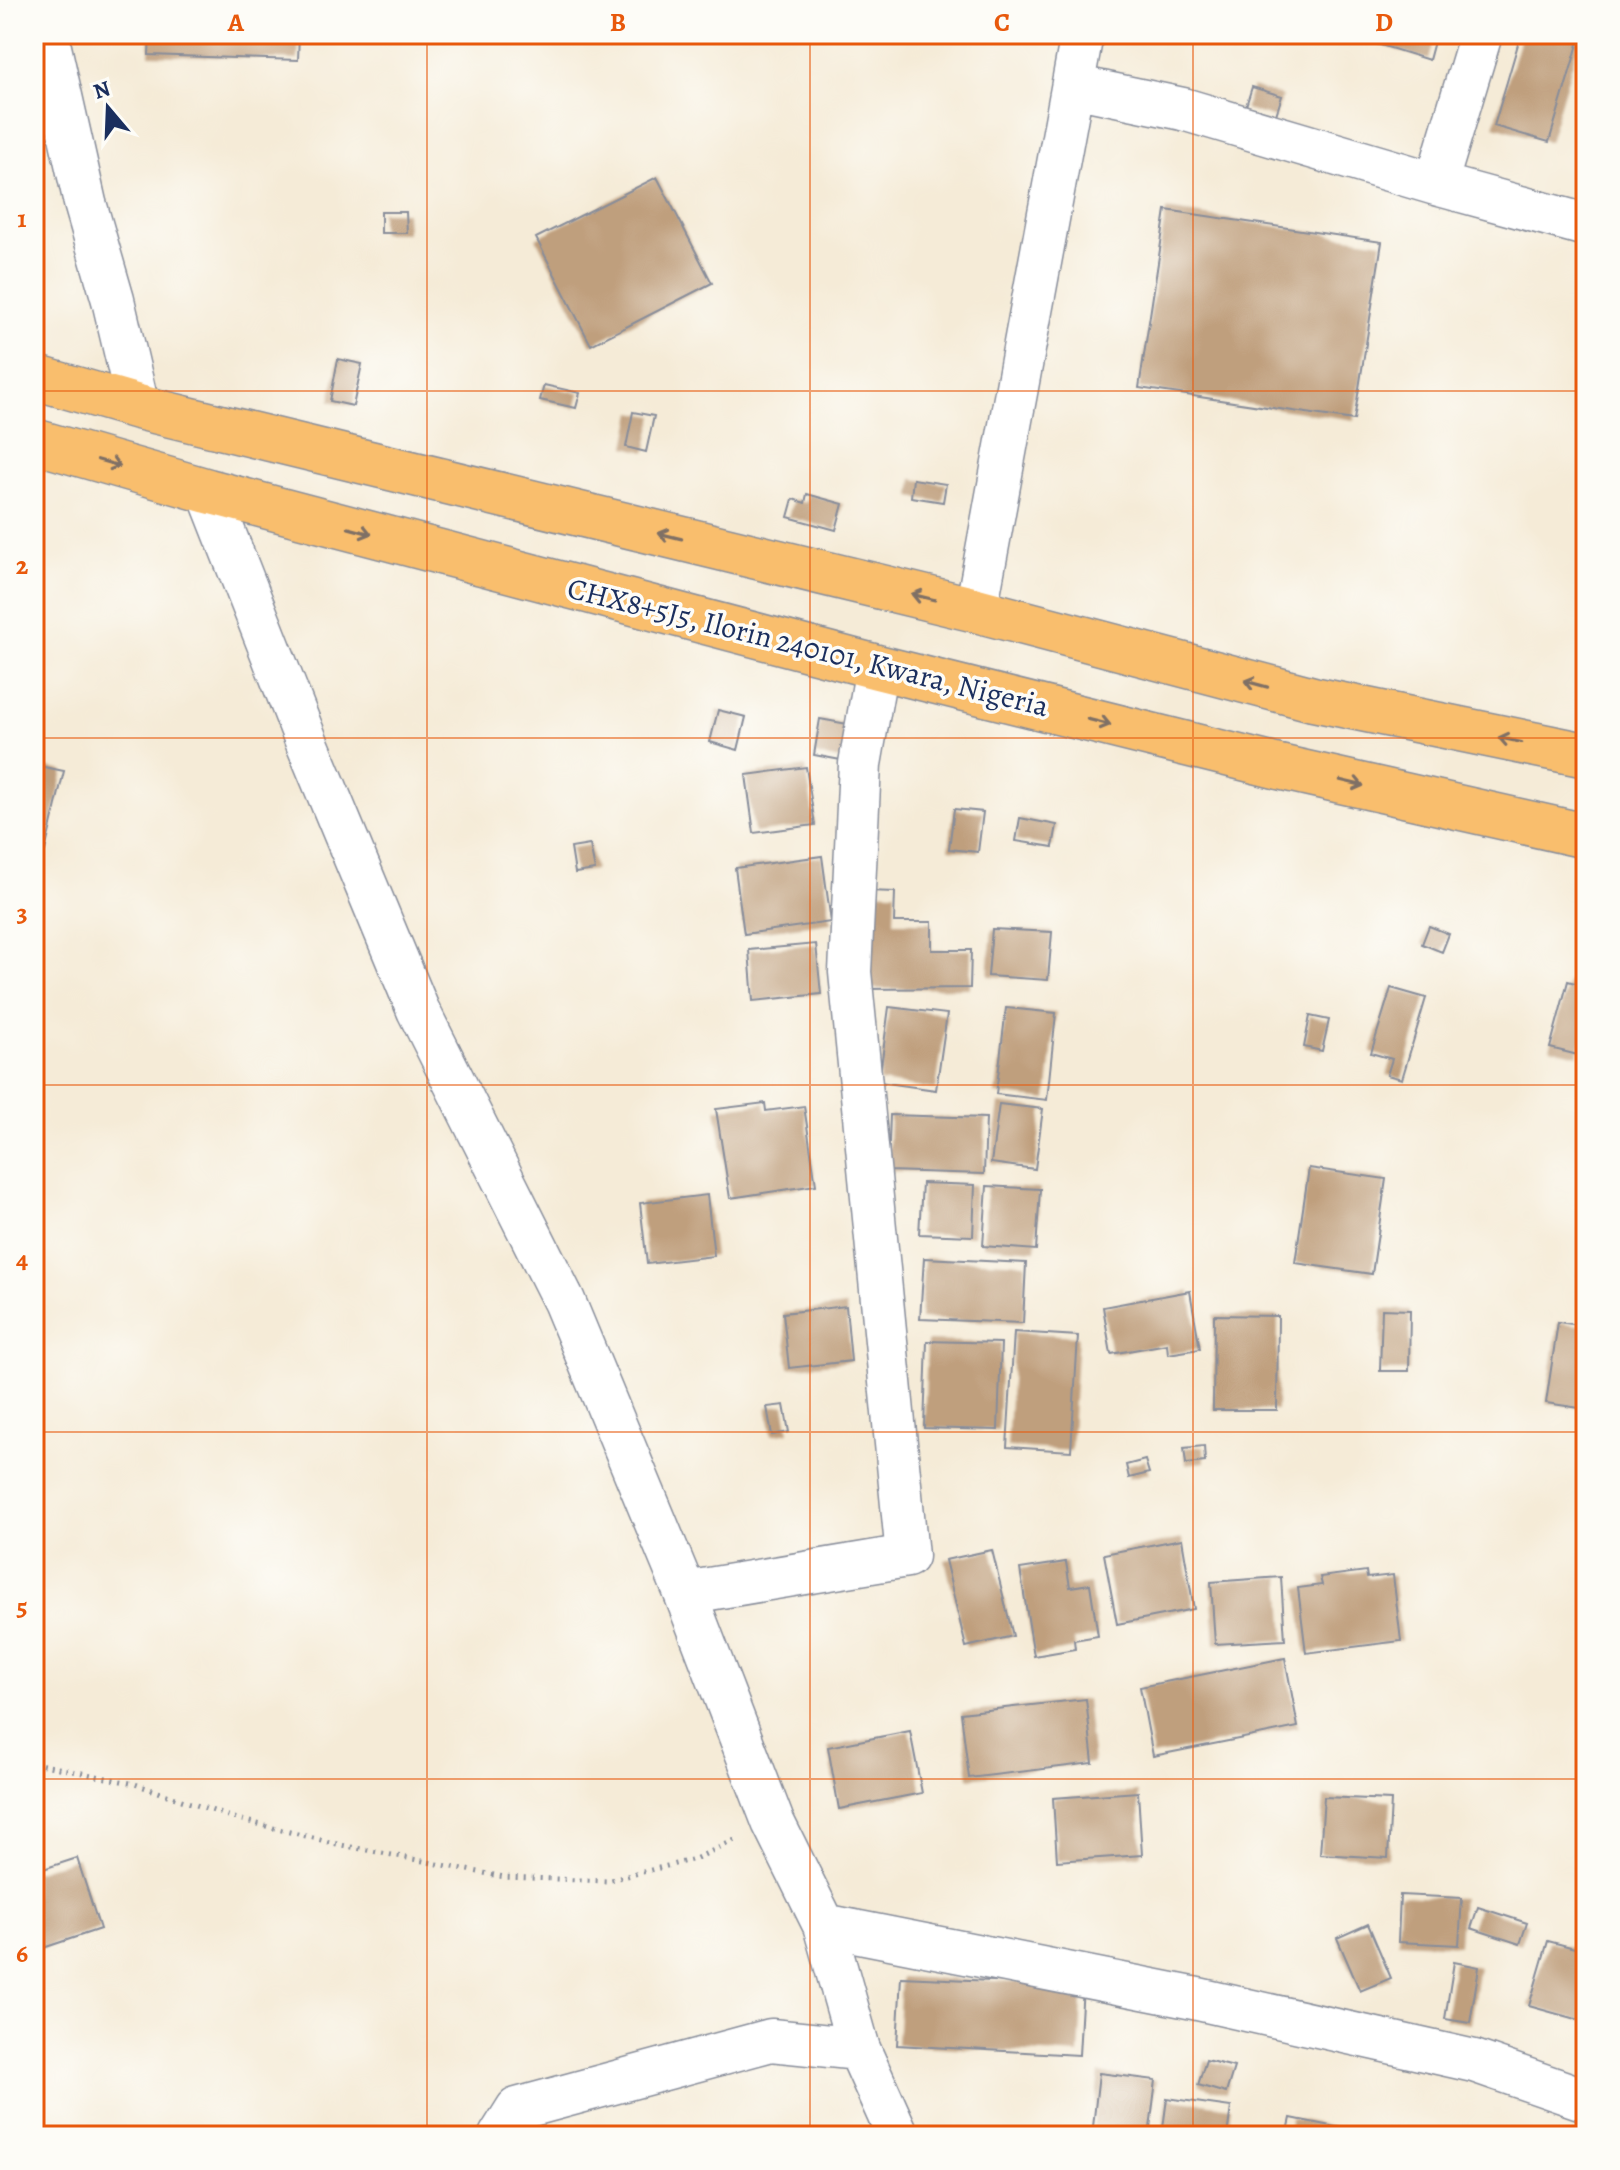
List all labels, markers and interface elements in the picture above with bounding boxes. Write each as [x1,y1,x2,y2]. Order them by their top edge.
text: A [227,5,245,40]
text: B [610,5,626,40]
text: C [994,5,1010,40]
text: D [1375,5,1393,40]
north arrow [68,68,148,148]
text: N [89,73,114,107]
text: 1 [17,201,27,236]
one-way arrow [96,456,121,471]
one-way arrow [346,524,372,539]
one-way arrow [658,528,684,543]
text: 2 [16,548,29,583]
street label: CHX8+5J5, Ilorin 240101, Kwara, Nigeria [563,568,1053,726]
one-way arrow [910,589,936,604]
one-way arrow [1243,676,1269,691]
one-way arrow [1086,715,1112,730]
one-way arrow [1497,732,1523,747]
one-way arrow [1339,776,1365,791]
text: 3 [16,895,28,930]
text: 4 [16,1242,28,1277]
text: 5 [16,1589,28,1624]
text: 6 [16,1936,28,1971]

